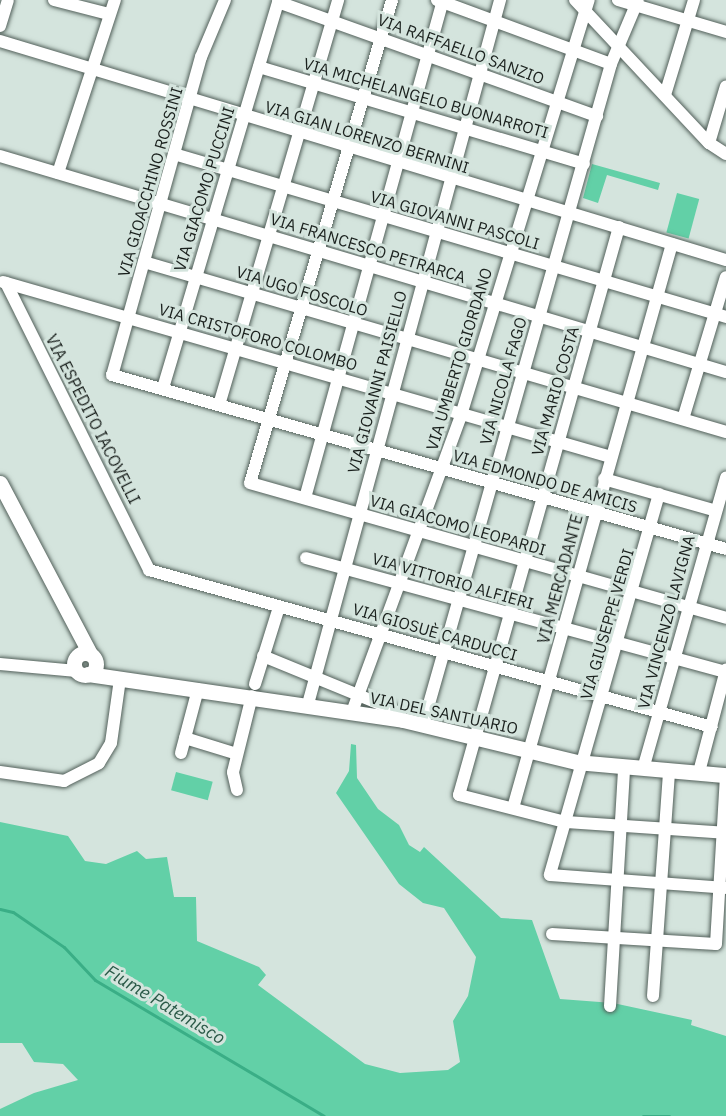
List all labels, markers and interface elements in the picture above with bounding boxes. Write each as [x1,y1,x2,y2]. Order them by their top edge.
street label: VIA RAFFAELLO SANZIO [375,10,547,88]
street label: VIA MICHELANGELO BUONARROTI [301,54,551,142]
street label: VIA GIOACCHINO ROSSINI [114,85,186,279]
street label: VIA GIAN LORENZO BERNINI [263,97,471,177]
street label: VIA GIACOMO PUCCINI [170,104,238,274]
street label: VIA GIOVANNI PASCOLI [368,187,542,253]
street label: VIA FRANCESCO PETRARCA [268,209,468,287]
street label: VIA UGO FOSCOLO [234,262,370,320]
street label: VIA UMBERTO GIORDANO [422,265,496,453]
street label: VIA GIOVANNI PAISIELLO [343,288,411,476]
street label: VIA CRISTOFORO COLOMBO [156,299,360,375]
street label: VIA NICOLA FAGO [476,315,530,447]
street label: VIA MARIO COSTA [527,324,583,458]
street label: VIA ESPEDITO IACOVELLI [42,331,144,507]
street label: VIA EDMONDO DE AMICIS [451,445,639,517]
street label: VIA GIACOMO LEOPARDI [368,491,548,559]
street label: VIA MERCADANTE [533,512,587,646]
street label: VIA VINCENZO LAVIGNA [634,533,698,711]
street label: VIA GIUSEPPE VERDI [576,546,638,702]
street label: VIA VITTORIO ALFIERI [370,549,536,613]
street label: VIA GIOSUÈ CARDUCCI [350,599,520,665]
street label: VIA DEL SANTUARIO [368,688,520,738]
water label: Fiume Patemisco [101,961,229,1049]

